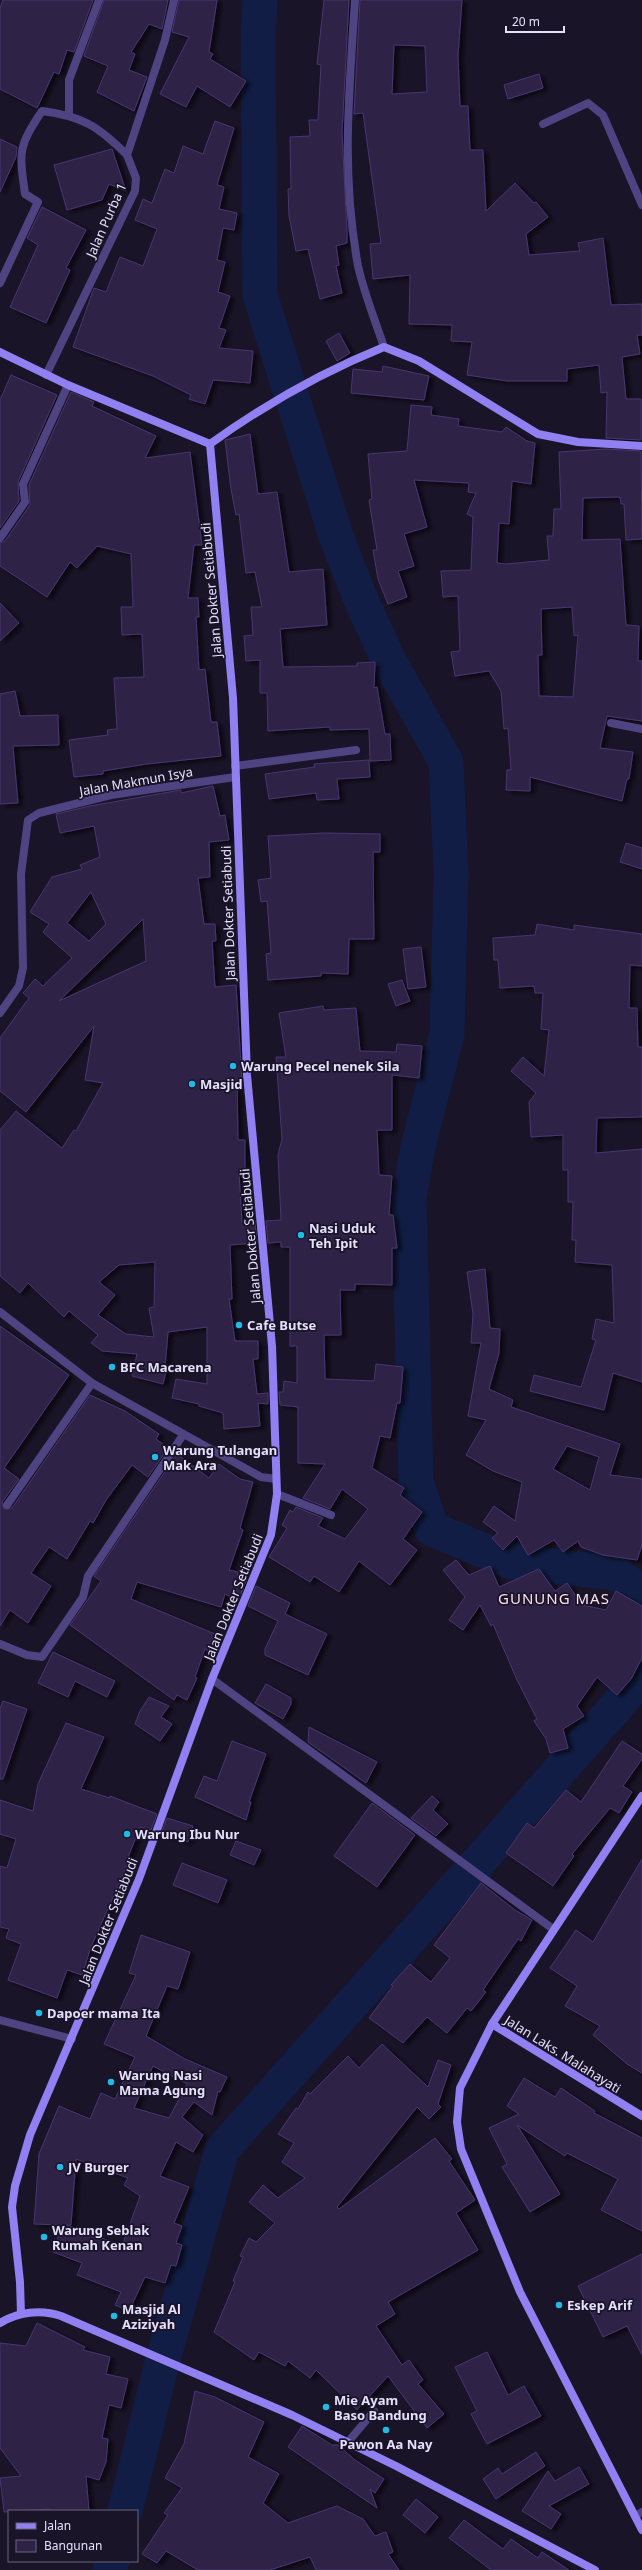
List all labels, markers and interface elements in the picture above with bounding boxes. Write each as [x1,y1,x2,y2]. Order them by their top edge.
scale bar [506,8,564,34]
text: 20 m [512,13,540,30]
street label: Jalan Purba 1 [81,180,131,262]
street label: Jalan Dokter Setiabudi [196,522,226,660]
street label: Jalan Makmun Isya [76,762,194,800]
street label: Jalan Dokter Setiabudi [217,845,239,983]
place label: Warung Pecel nenek Sila [241,1057,400,1075]
marker: Warung Pecel nenek Sila [228,1061,238,1071]
place label: Masjid [200,1075,243,1093]
marker: Masjid [187,1079,197,1089]
street label: Jalan Dokter Setiabudi [235,1168,265,1306]
place label: Nasi Uduk Teh Ipit [309,1219,377,1252]
marker: Nasi Uduk Teh Ipit [296,1230,306,1240]
place label: Cafe Butse [247,1316,317,1334]
marker: Cafe Butse [234,1320,244,1330]
place label: BFC Macarena [120,1358,212,1376]
marker: BFC Macarena [107,1362,117,1372]
place label: Warung Tulangan Mak Ara [163,1441,277,1474]
marker: Warung Tulangan Mak Ara [150,1452,160,1462]
street label: Jalan Dokter Setiabudi [199,1531,267,1665]
district label: GUNUNG MAS [498,1588,610,1608]
place label: Warung Ibu Nur [135,1825,240,1843]
marker: Warung Ibu Nur [122,1829,132,1839]
street label: Jalan Dokter Setiabudi [74,1855,142,1989]
place label: Dapoer mama Ita [47,2004,160,2022]
marker: Dapoer mama Ita [34,2008,44,2018]
street label: Jalan Laks. Malahayati [500,2010,625,2097]
place label: Warung Nasi Mama Agung [119,2066,205,2099]
marker: Warung Nasi Mama Agung [106,2077,116,2087]
place label: JV Burger [67,2158,129,2176]
marker: JV Burger [55,2162,65,2172]
place label: Warung Seblak Rumah Kenan [52,2221,150,2254]
marker: Warung Seblak Rumah Kenan [39,2232,49,2242]
place label: Eskep Arif [567,2296,633,2314]
place label: Masjid Al Aziziyah [122,2300,181,2333]
marker: Eskep Arif [554,2300,564,2310]
marker: Masjid Al Aziziyah [109,2311,119,2321]
place label: Mie Ayam Baso Bandung [334,2391,427,2424]
marker: Mie Ayam Baso Bandung [321,2402,331,2412]
marker: Pawon Aa Nay [381,2425,391,2435]
place label: Pawon Aa Nay [340,2435,433,2453]
legend [8,2510,138,2562]
text: Jalan [43,2517,71,2534]
text: Bangunan [44,2537,102,2554]

